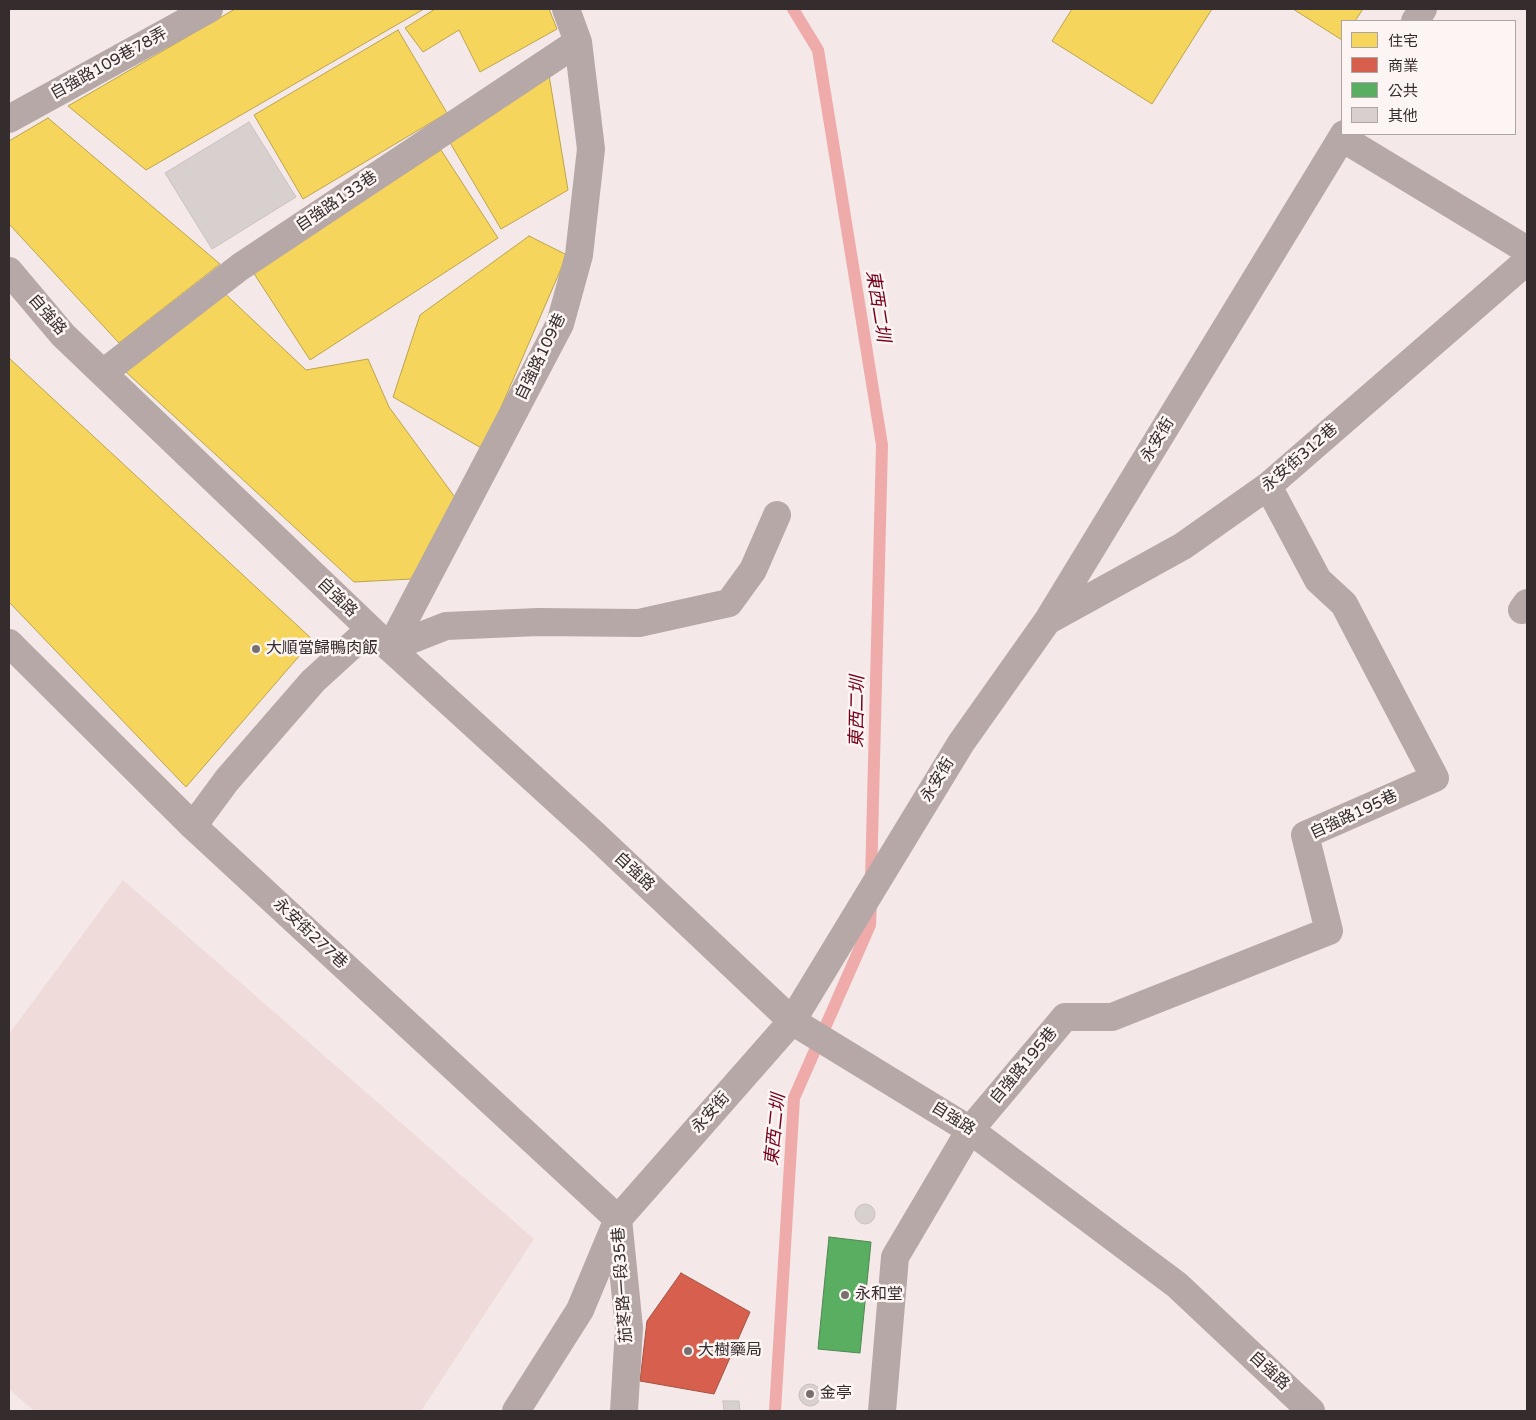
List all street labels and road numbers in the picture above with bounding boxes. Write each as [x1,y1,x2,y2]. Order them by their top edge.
street label: 自強路109巷78弄 [47,24,171,104]
street label: 自強路133巷 [293,168,381,236]
street label: 自強路 [24,291,70,339]
street label: 自強路109巷 [512,310,570,404]
street label: 永安街 [1137,414,1179,466]
street label: 永安街312巷 [1258,420,1342,496]
street label: 自強路 [313,574,361,622]
street label: 永安街 [917,754,959,806]
street label: 自強路195巷 [1307,786,1401,844]
street label: 自強路 [610,849,658,895]
street label: 永安街277巷 [269,895,351,973]
street label: 自強路195巷 [986,1024,1062,1108]
street label: 永安街 [688,1089,734,1137]
street label: 自強路 [928,1098,978,1140]
street label: 茄苳路一段35巷 [609,1226,637,1344]
street label: 自強路 [1245,1348,1293,1394]

